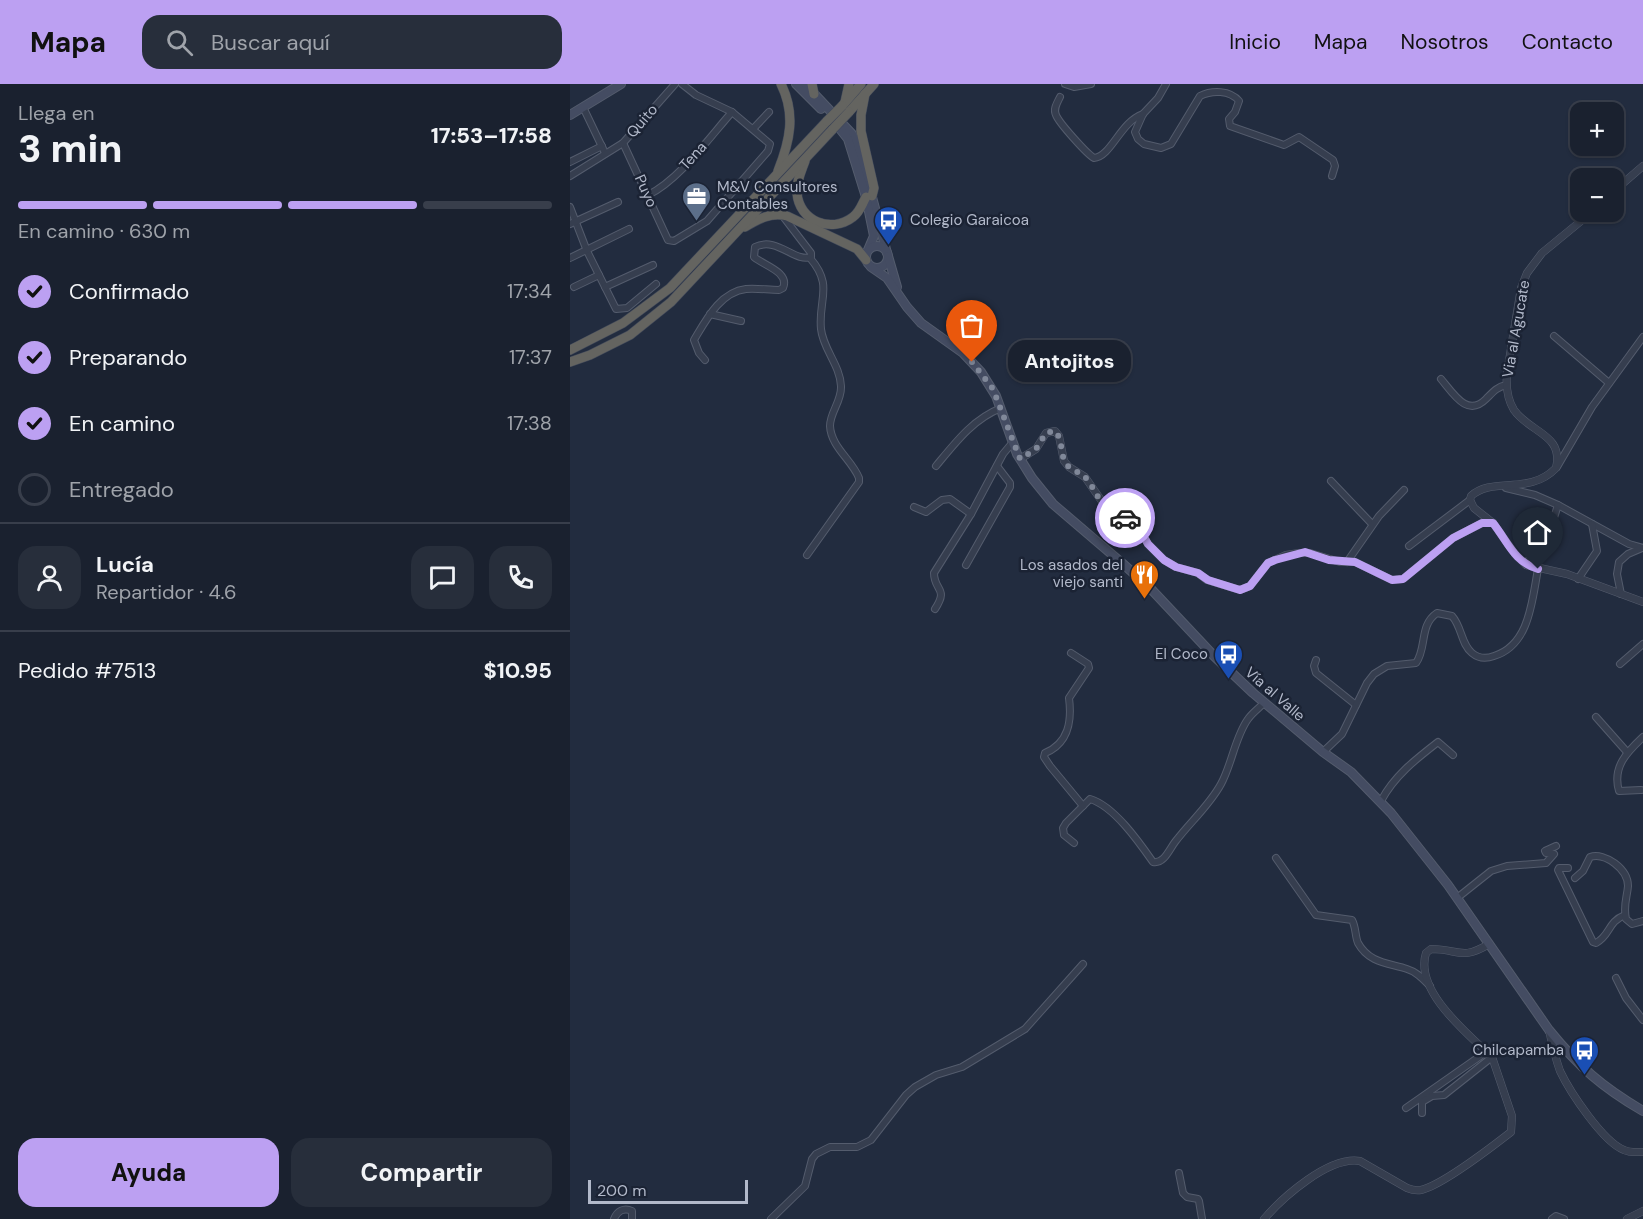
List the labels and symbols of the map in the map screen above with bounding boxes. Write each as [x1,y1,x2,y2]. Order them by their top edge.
street label: Quito [622,100,662,142]
street label: Tena [675,137,711,175]
street label: Puyo [630,171,662,211]
place label: M&V Consultores Contables [717,177,838,214]
office icon: M&V Consultores Contables [680,180,712,222]
bus stop icon: Colegio Garaicoa [873,204,905,246]
place label: Colegio Garaicoa [910,210,1029,230]
street label: Via al Agucate [1498,279,1534,379]
pin [946,300,997,362]
callout: Antojitos [1008,341,1131,383]
courier [1095,488,1155,548]
pin [1512,507,1563,569]
place label: Los asados del viejo santi [1020,555,1123,592]
restaurant icon: Los asados del viejo santi [1128,558,1160,600]
bus stop icon: El Coco [1213,638,1245,680]
place label: El Coco [1155,644,1208,664]
street label: Vía al Valle [1241,662,1309,726]
bus stop icon: Chilcapamba [1569,1034,1601,1076]
place label: Chilcapamba [1472,1040,1564,1060]
scale bar [588,1177,748,1204]

